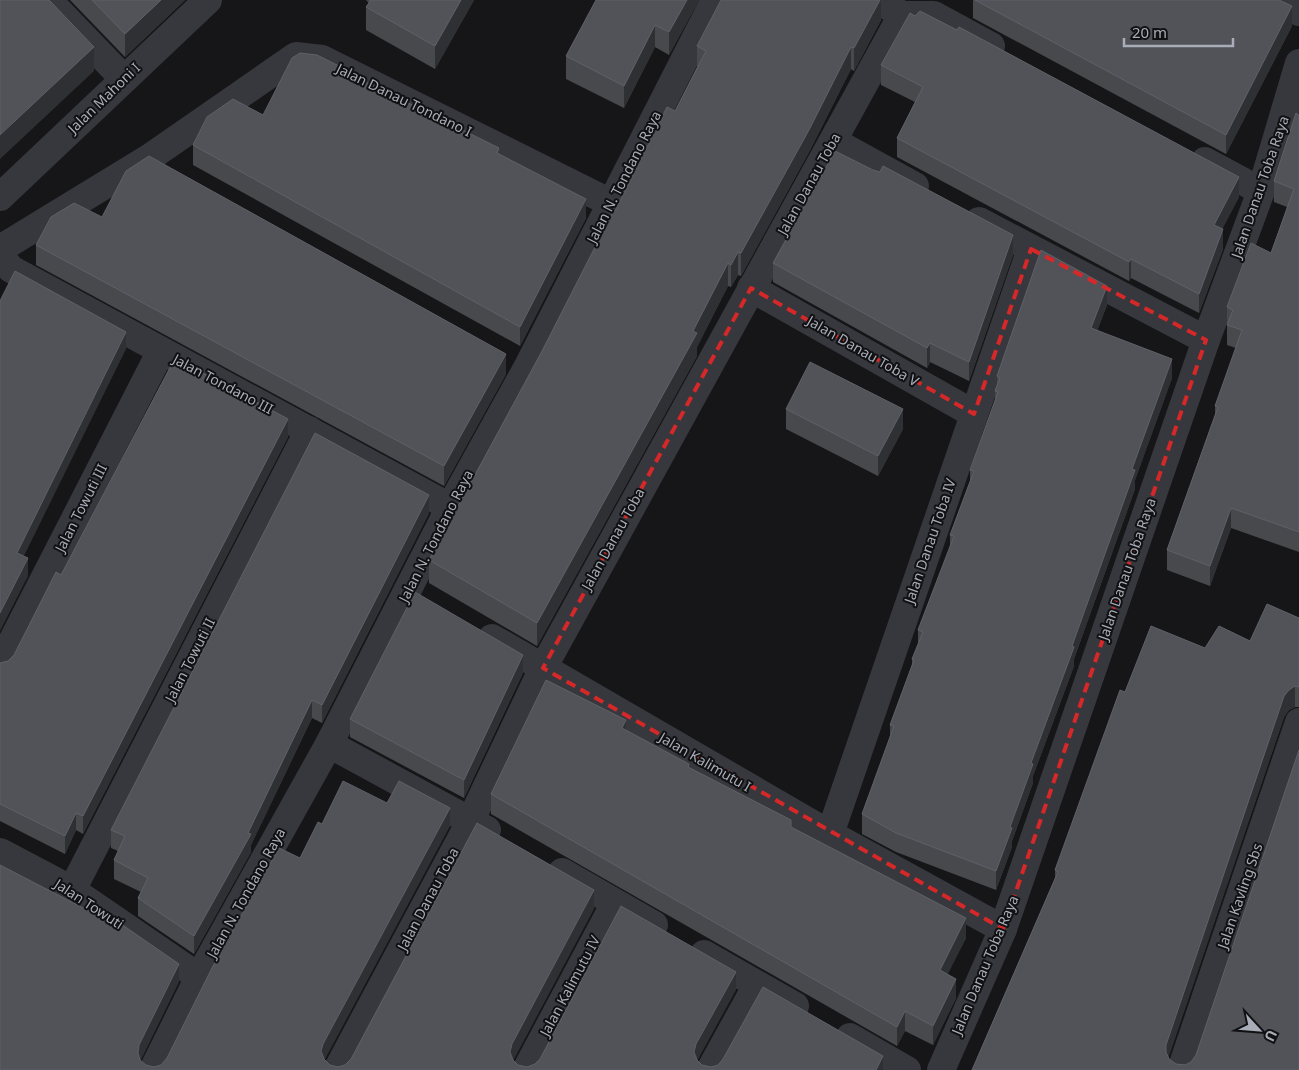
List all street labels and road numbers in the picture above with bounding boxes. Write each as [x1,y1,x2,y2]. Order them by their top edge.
street label: Jalan Mahoni I [62,58,144,138]
street label: Jalan Danau Tondano I [332,58,475,141]
street label: Jalan N. Tondano Raya [581,107,665,248]
street label: Jalan Danau Toba Raya [1226,113,1293,262]
street label: Jalan Danau Toba [772,129,845,240]
street label: Jalan Danau Toba V [802,310,923,391]
street label: Jalan Tondano III [168,348,277,418]
street label: Jalan Towuti III [49,460,111,557]
street label: Jalan N. Tondano Raya [393,466,477,607]
street label: Jalan Danau Toba IV [899,475,960,608]
street label: Jalan Danau Toba [576,484,649,595]
street label: Jalan Danau Toba Raya [1093,495,1160,644]
street label: Jalan Towuti II [159,614,219,707]
street label: Jalan Kalimutu I [654,727,755,796]
street label: Jalan N. Tondano Raya [201,824,289,963]
street label: Jalan Kavling Sbs [1212,840,1267,953]
street label: Jalan Danau Toba [391,844,463,955]
street label: Jalan Towuti [49,873,127,933]
street label: Jalan Danau Toba Raya [946,892,1022,1039]
street label: Jalan Kalimutu IV [534,932,604,1041]

